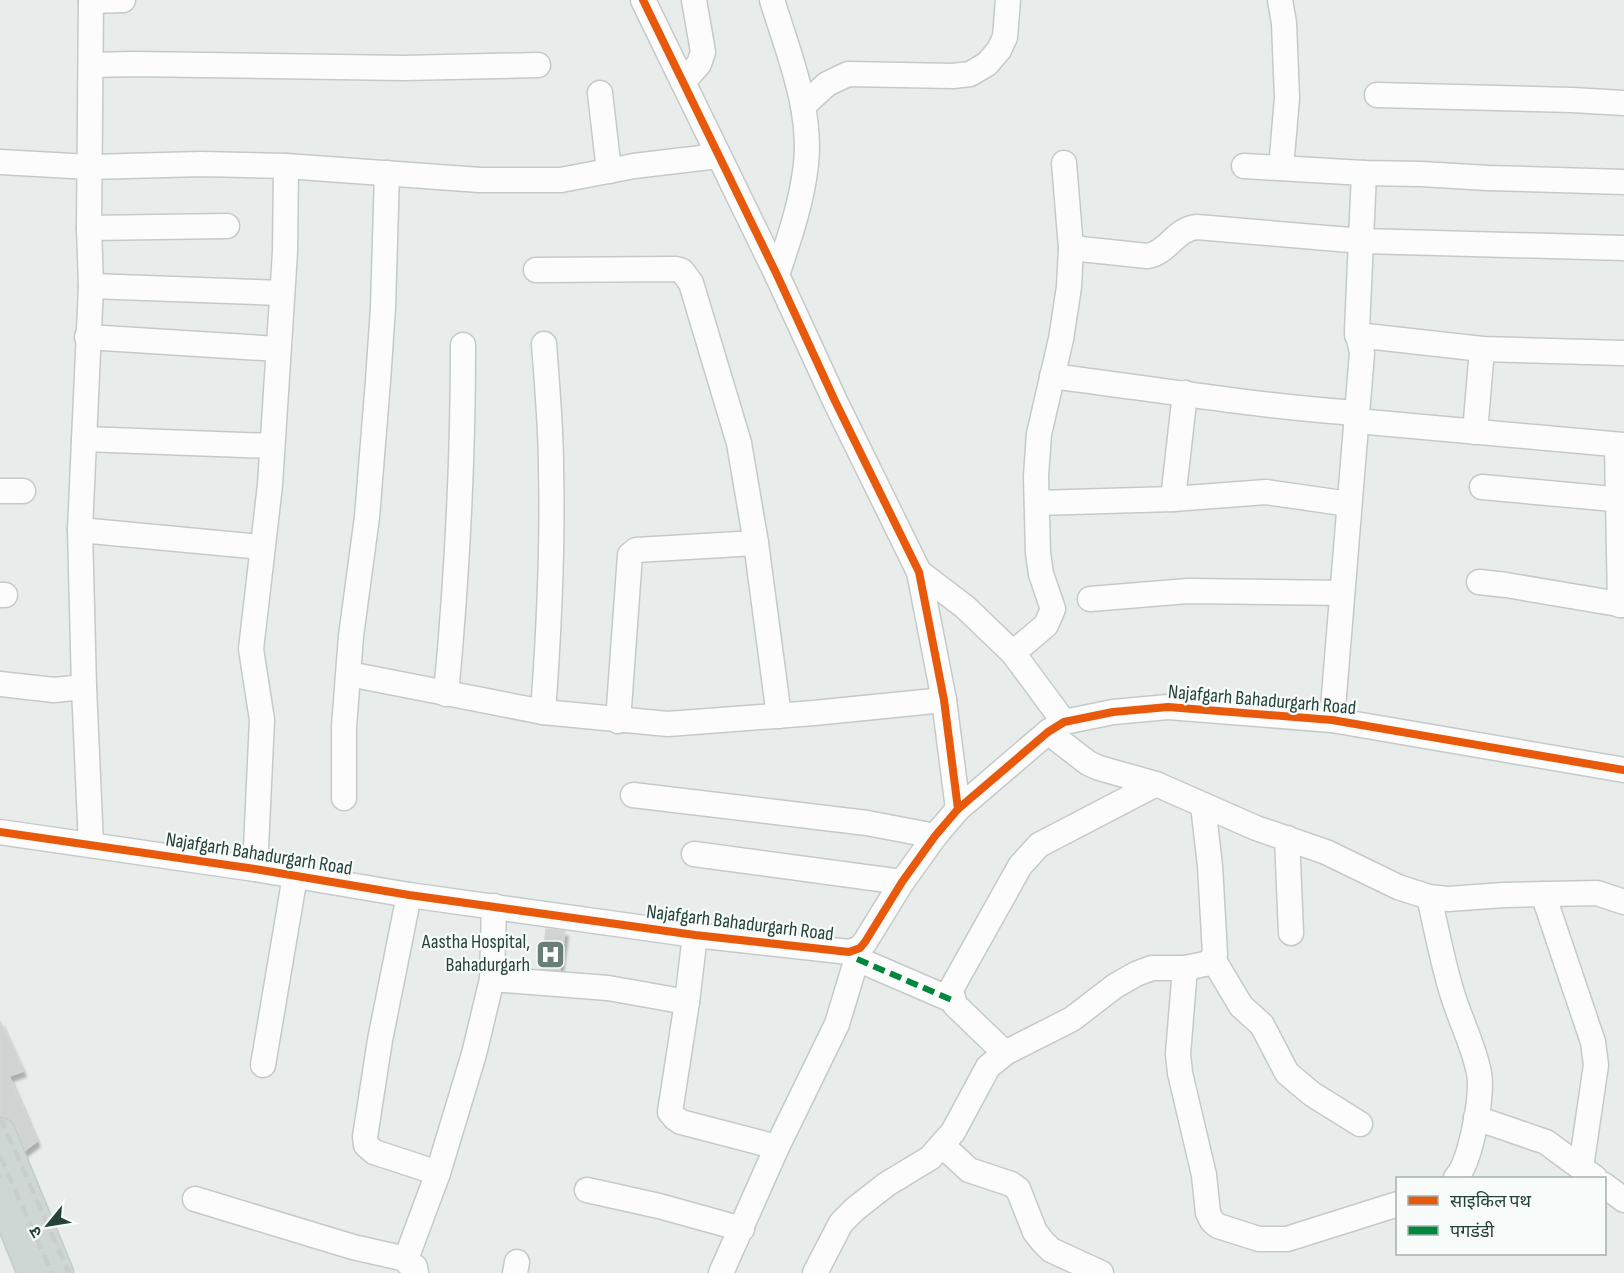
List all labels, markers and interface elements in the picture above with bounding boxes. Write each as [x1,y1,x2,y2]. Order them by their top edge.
street label: Najafgarh Bahadurgarh Road [1167,680,1357,720]
street label: Najafgarh Bahadurgarh Road [164,827,354,881]
street label: Najafgarh Bahadurgarh Road [645,900,835,946]
place label: Aastha Hospital, Bahadurgarh [421,930,530,977]
hospital icon: Aastha Hospital, Bahadurgarh [535,938,567,970]
legend [1396,1177,1606,1255]
text: साइकिल पथ [1450,1191,1531,1212]
north arrow [18,1195,78,1255]
text: पगडंडी [1450,1221,1495,1242]
text: उ [25,1222,47,1241]

